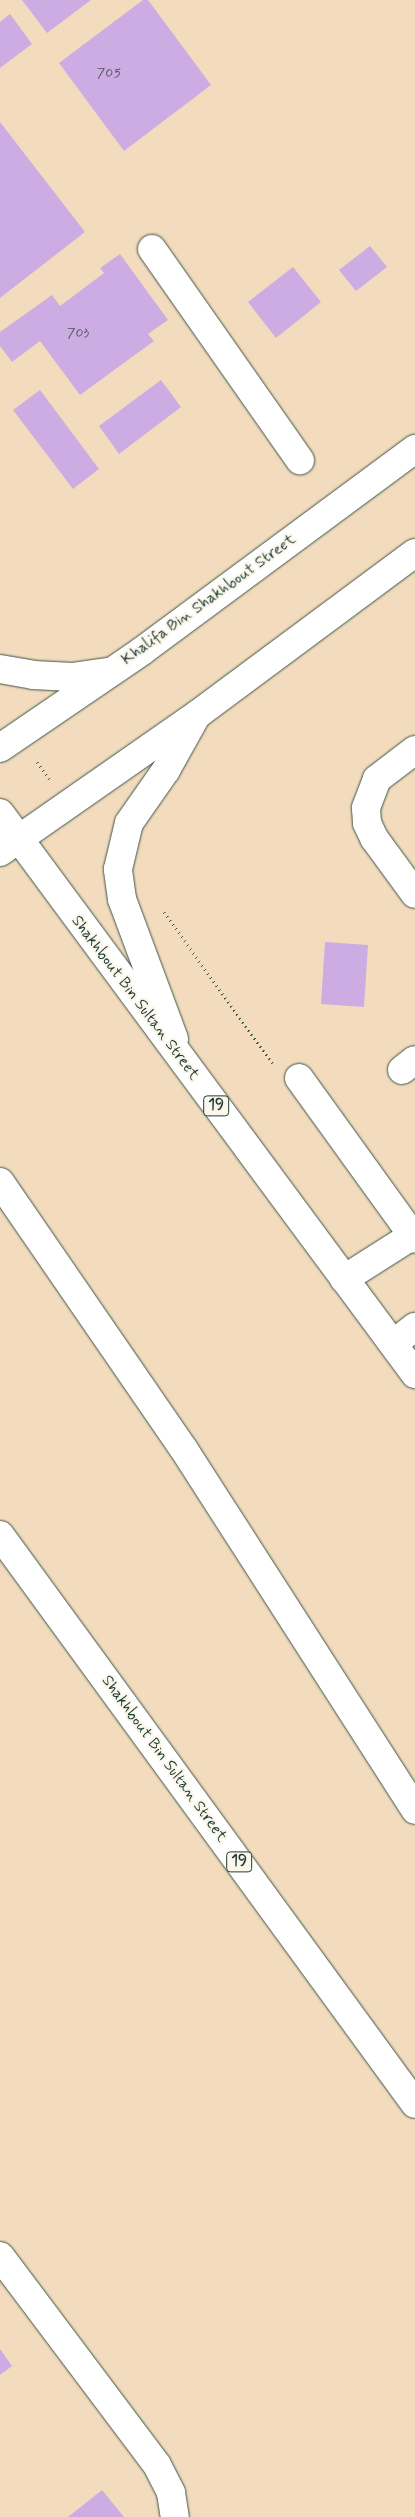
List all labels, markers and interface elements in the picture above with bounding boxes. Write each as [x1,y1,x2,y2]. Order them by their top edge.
house number: 705 [97,65,121,81]
house number: 703 [67,325,89,341]
street label: Khalifa Bin Shakhbout Street [119,531,299,669]
street label: Shakhbout Bin Sultan Street [68,913,202,1083]
road number: 19 [202,1094,230,1118]
street label: Shakhbout Bin Sultan Street [98,1673,230,1845]
road number: 19 [225,1850,253,1874]

